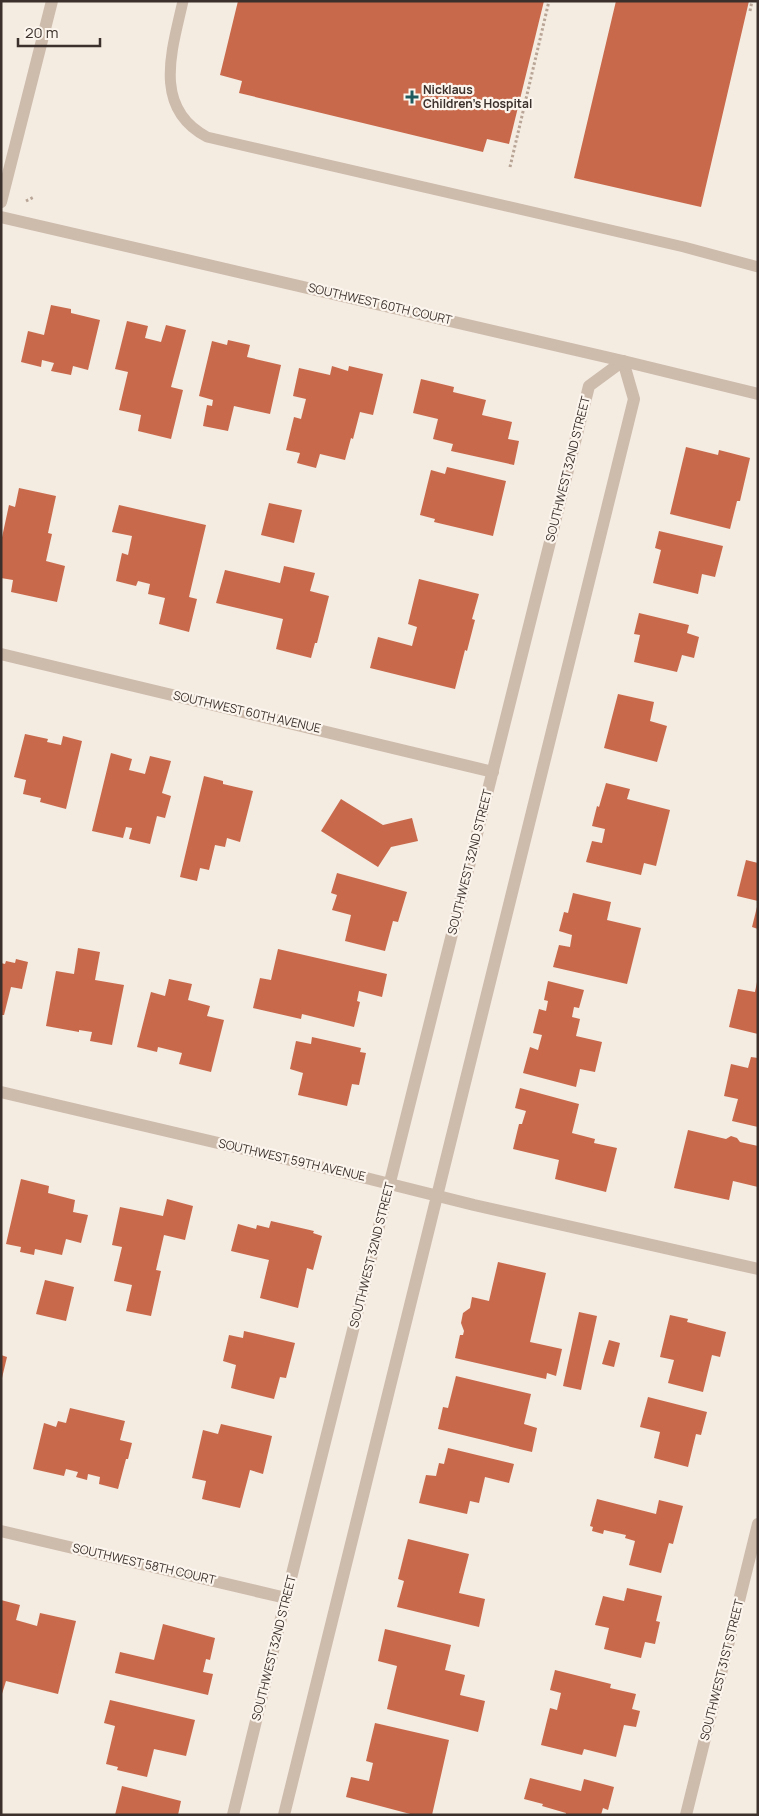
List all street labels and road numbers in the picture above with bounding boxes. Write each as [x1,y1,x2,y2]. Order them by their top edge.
street label: SOUTHWEST 60TH COURT [306,279,455,329]
street label: SOUTHWEST 32ND STREET [541,394,594,543]
street label: SOUTHWEST 60TH AVENUE [172,686,323,737]
street label: SOUTHWEST 32ND STREET [443,787,496,936]
street label: SOUTHWEST 59TH AVENUE [217,1134,368,1185]
street label: SOUTHWEST 32ND STREET [345,1180,398,1329]
street label: SOUTHWEST 58TH COURT [71,1539,218,1588]
street label: SOUTHWEST 32ND STREET [247,1573,300,1722]
street label: SOUTHWEST 31ST STREET [696,1597,748,1742]

